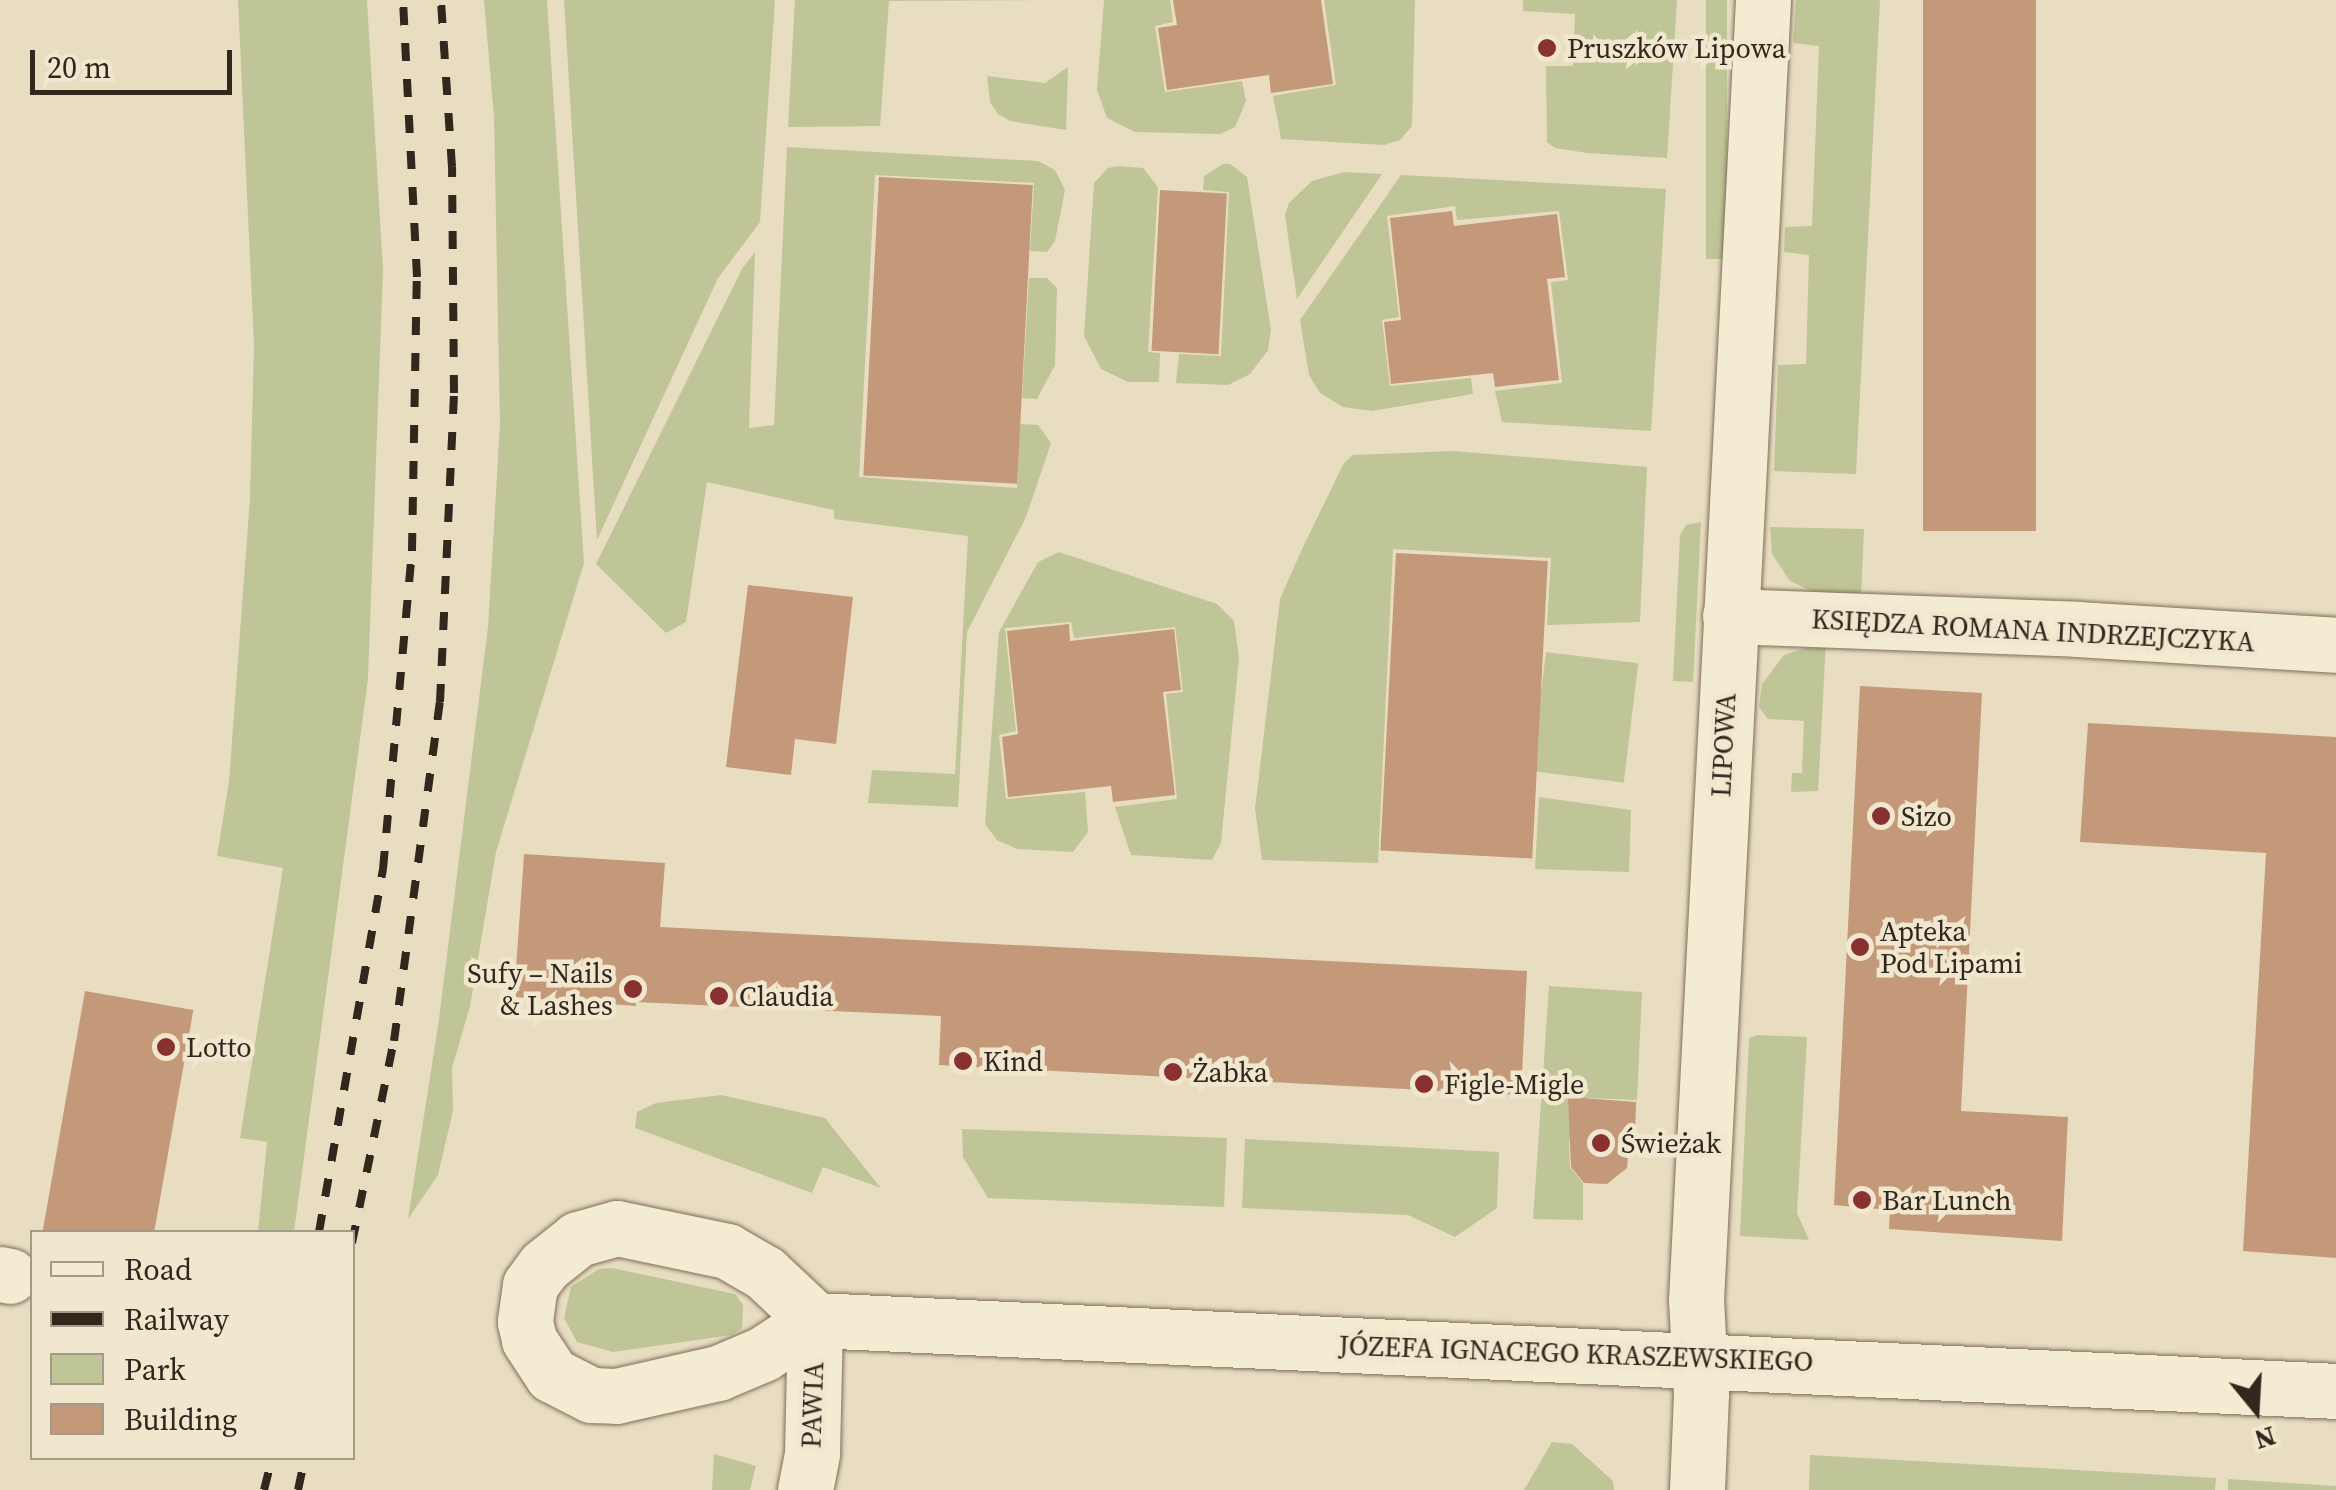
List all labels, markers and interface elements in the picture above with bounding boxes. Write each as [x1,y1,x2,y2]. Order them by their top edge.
scale bar [35,30,238,92]
place label: Pruszków Lipowa [1567,31,1786,65]
marker: Pruszków Lipowa [1536,37,1558,59]
text: 20 m [47,47,111,88]
street label: KSIĘDZA ROMANA INDRZEJCZYKA [1810,602,2256,658]
street label: LIPOWA [1703,692,1743,798]
place label: Sizo [1901,799,1952,833]
marker: Sizo [1870,805,1892,827]
place label: Apteka Pod Lipami [1880,914,2022,980]
marker: Apteka Pod Lipami [1849,936,1871,958]
place label: Sufy – Nails & Lashes [467,956,613,1022]
marker: Sufy – Nails & Lashes [622,978,644,1000]
place label: Claudia [739,979,833,1013]
marker: Claudia [708,985,730,1007]
place label: Lotto [186,1030,252,1064]
marker: Lotto [155,1036,177,1058]
place label: Kind [983,1044,1043,1078]
marker: Kind [952,1050,974,1072]
place label: Żabka [1193,1055,1268,1089]
marker: Żabka [1162,1061,1184,1083]
place label: Figle-Migle [1444,1067,1584,1101]
marker: Figle-Migle [1413,1073,1435,1095]
place label: Świeżak [1621,1126,1721,1160]
marker: Świeżak [1590,1132,1612,1154]
place label: Bar Lunch [1882,1183,2012,1217]
marker: Bar Lunch [1851,1189,1873,1211]
legend [30,1230,355,1460]
text: Road [124,1249,192,1290]
text: Railway [124,1299,229,1340]
street label: JÓZEFA IGNACEGO KRASZEWSKIEGO [1338,1328,1814,1378]
text: Park [124,1349,186,1390]
north arrow [2206,1360,2306,1460]
street label: PAWIA [794,1361,830,1449]
text: Building [124,1399,237,1440]
text: N [2250,1417,2281,1460]

